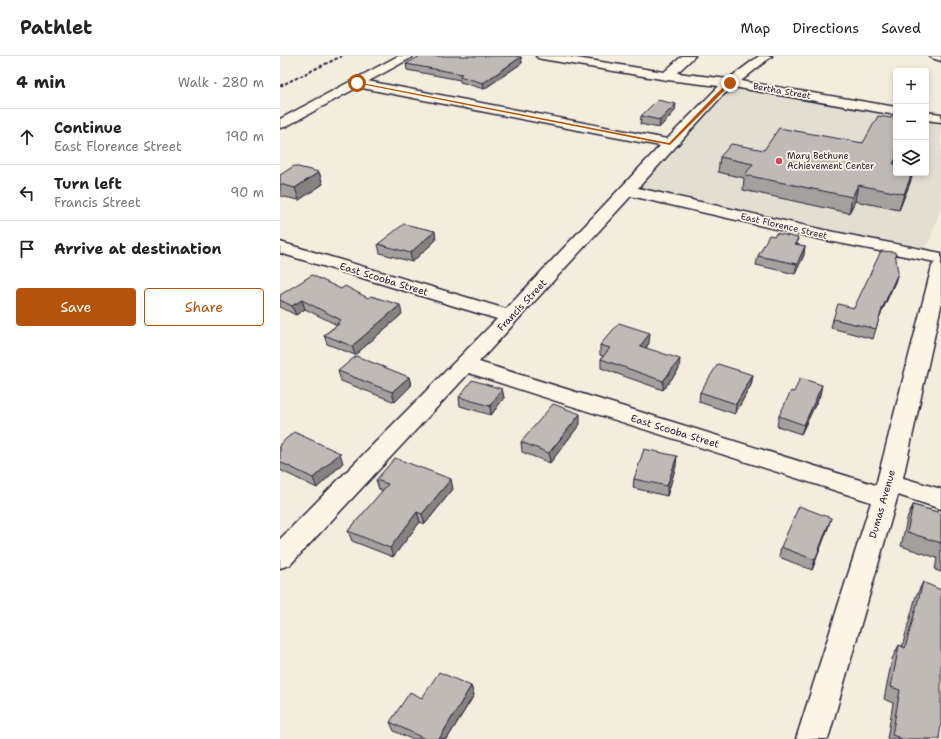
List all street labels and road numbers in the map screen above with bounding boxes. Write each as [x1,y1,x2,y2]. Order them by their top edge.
street label: Bertha Street [752,80,812,102]
street label: East Florence Street [740,210,828,242]
street label: East Scooba Street [338,259,430,299]
street label: Francis Street [495,276,549,334]
street label: East Scooba Street [629,411,721,451]
street label: Dumas Avenue [866,468,898,540]

